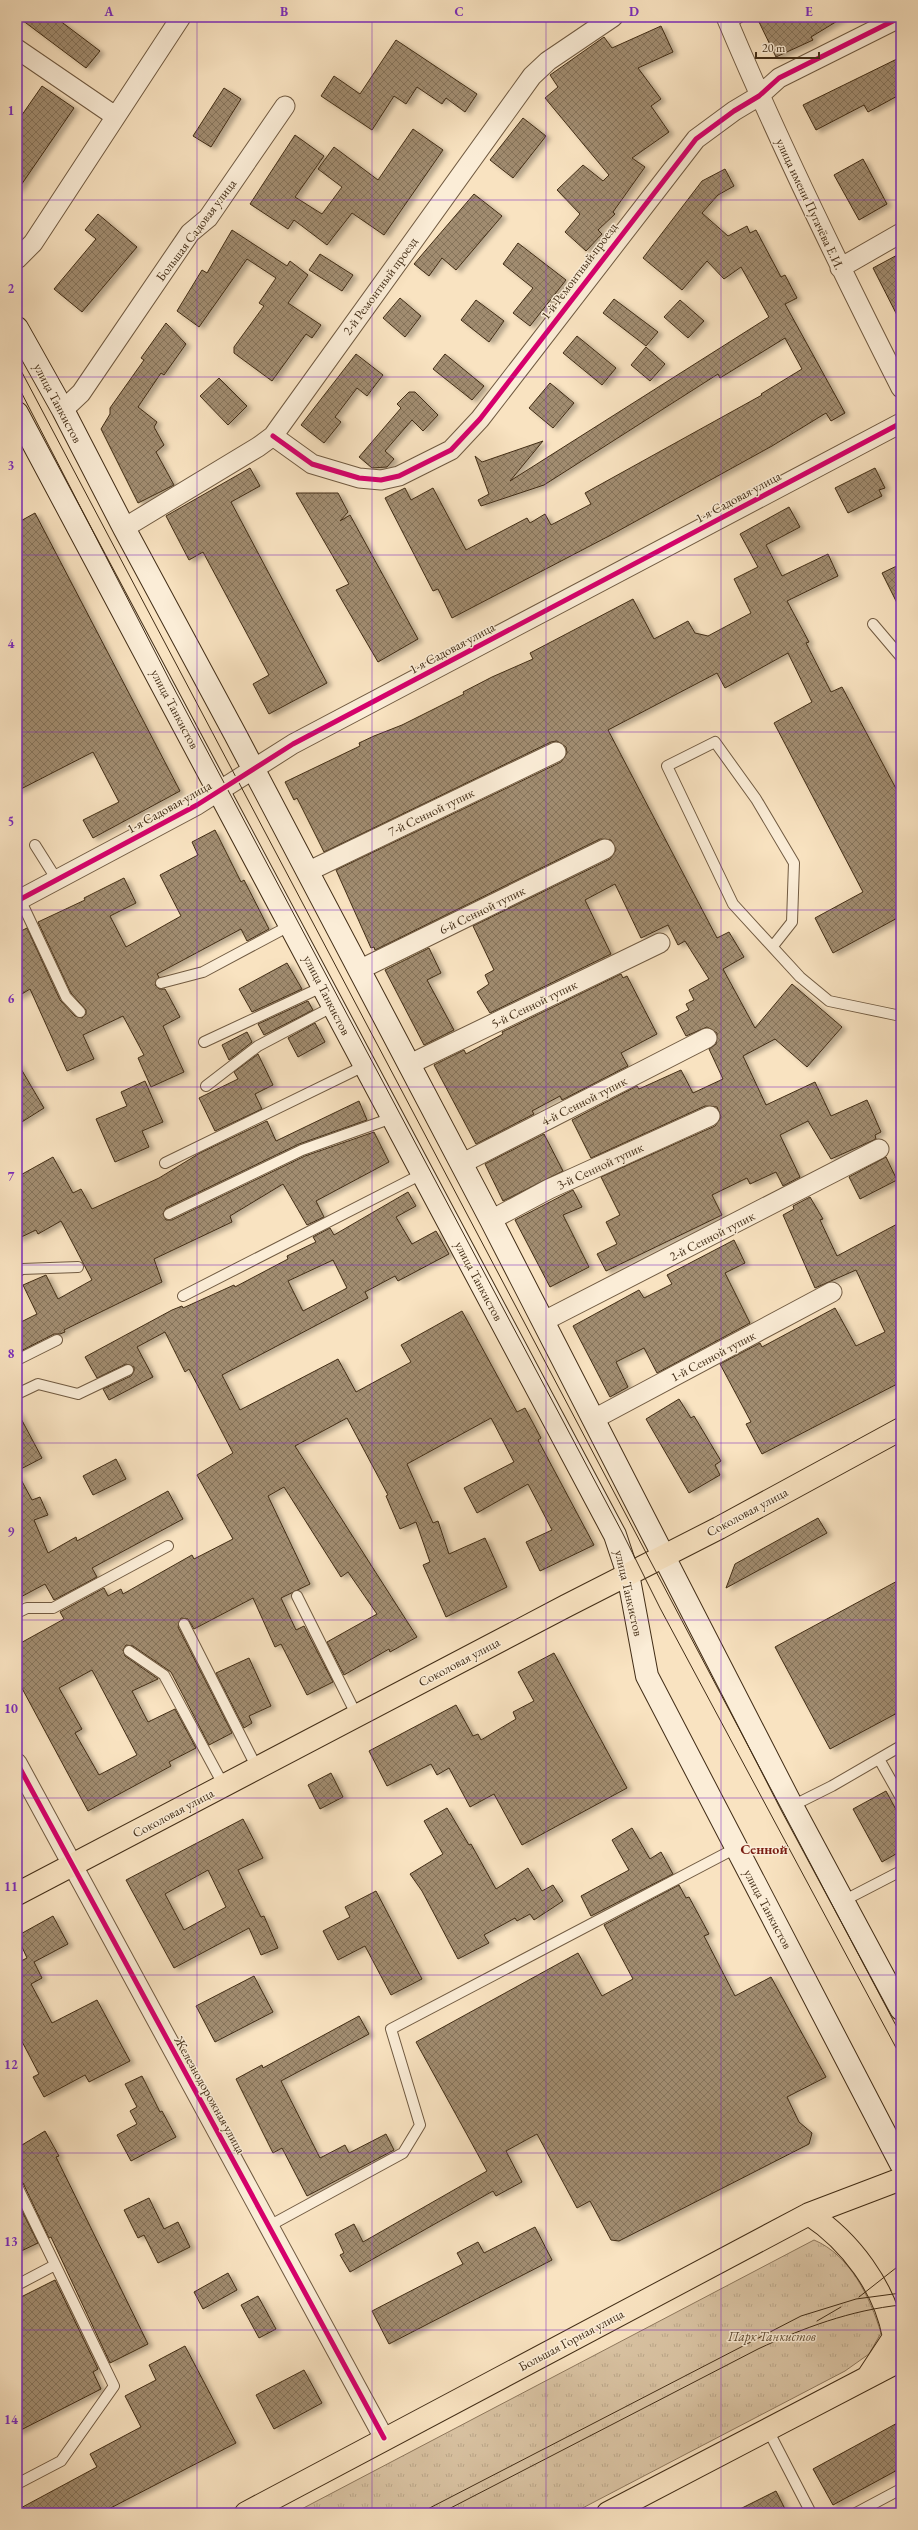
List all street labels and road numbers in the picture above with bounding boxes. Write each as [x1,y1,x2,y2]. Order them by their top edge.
street label: улица имени Пугачёва Е.И. [772,136,848,272]
street label: Большая Садовая улица [152,175,241,285]
street label: 1-й Ремонтный проезд [537,219,621,323]
street label: 2-й Ремонтный проезд [339,234,421,338]
street label: улица Танкистов [30,360,86,446]
street label: 1-я Садовая улица [692,467,784,527]
street label: 1-я Садовая улица [406,618,498,678]
street label: улица Танкистов [147,666,203,752]
street label: 1-я Садовая улица [124,776,215,837]
street label: 7-й Сенной тупик [385,783,478,840]
street label: 6-й Сенной тупик [436,881,529,938]
street label: улица Танкистов [299,952,355,1038]
street label: 5-й Сенной тупик [488,975,581,1032]
street label: 4-й Сенной тупик [538,1072,630,1130]
street label: 3-й Сенной тупик [554,1138,647,1193]
street label: 2-й Сенной тупик [666,1207,758,1265]
street label: улица Танкистов [451,1238,507,1324]
street label: 1-й Сенной тупик [668,1326,759,1385]
street label: Соколовая улица [703,1483,791,1541]
street label: улица Танкистов [611,1548,647,1638]
street label: Соколовая улица [415,1633,503,1691]
street label: Соколовая улица [129,1784,217,1842]
street label: улица Танкистов [740,1866,796,1952]
street label: Железнодорожная улица [170,2032,250,2157]
street label: Большая Горная улица [515,2305,627,2375]

